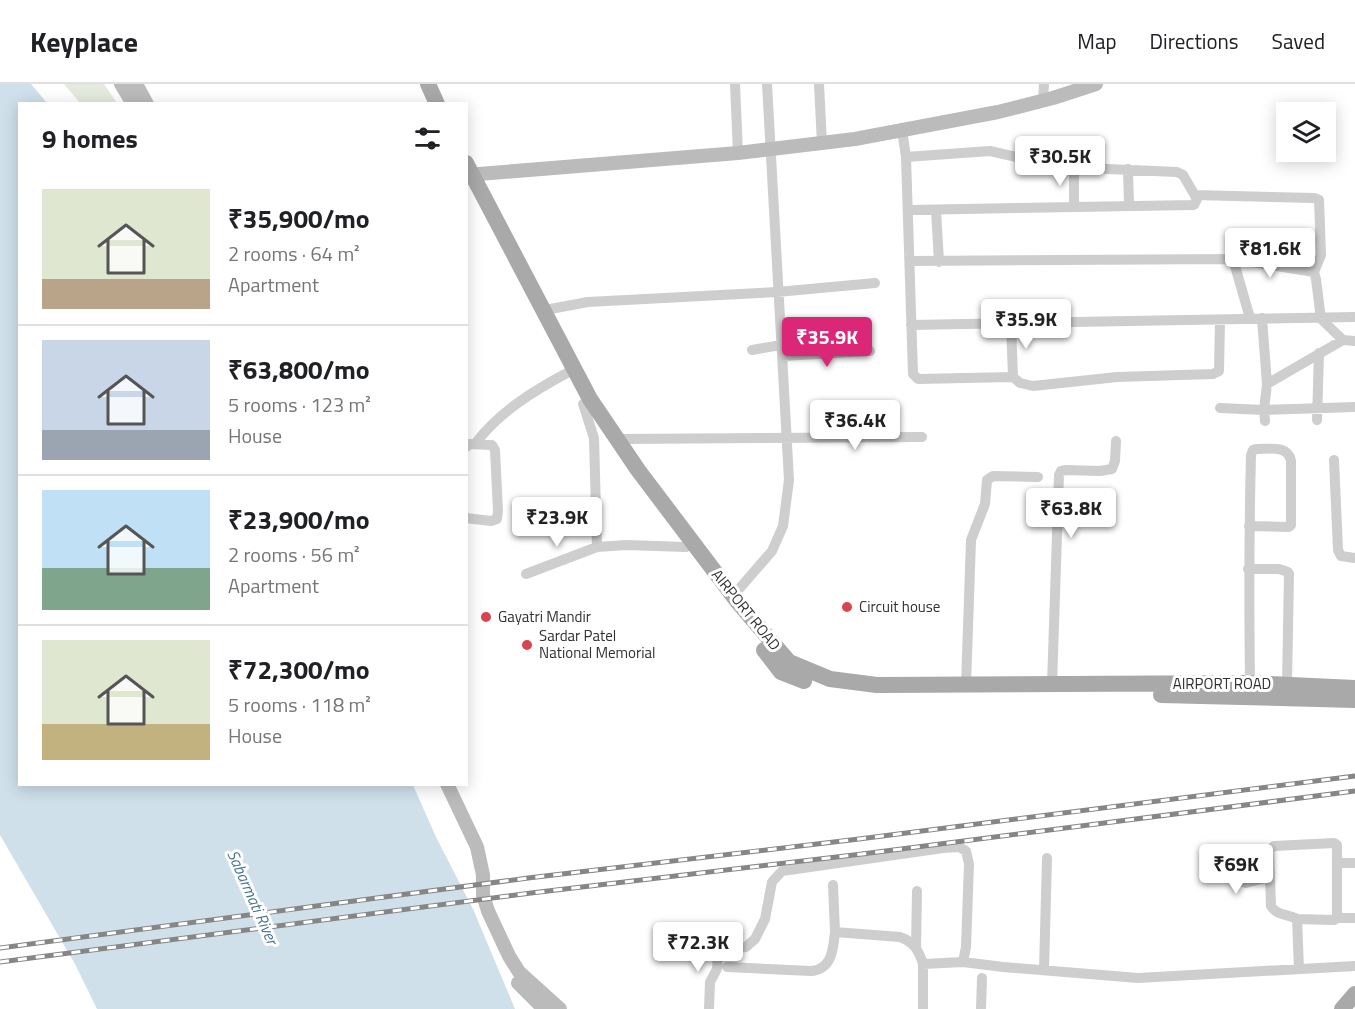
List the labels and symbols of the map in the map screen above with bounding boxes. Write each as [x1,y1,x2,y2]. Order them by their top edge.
pin: ₹30.5K [1011,136,1109,187]
pin: ₹81.6K [1221,228,1319,279]
pin: ₹35.9K [977,299,1075,350]
pin: ₹35.9K [778,317,876,368]
pin: ₹36.4K [806,400,904,451]
pin: ₹63.8K [1022,488,1120,539]
pin: ₹23.9K [508,497,606,548]
street label: AIRPORT ROAD [706,564,786,655]
place label: Circuit house [859,595,940,618]
marker: Circuit house [840,600,854,614]
place label: Gayatri Mandir [498,605,591,628]
marker: Gayatri Mandir [479,610,493,624]
place label: Sardar Patel National Memorial [539,624,655,664]
marker: Sardar Patel National Memorial [520,638,534,652]
street label: AIRPORT ROAD [1173,672,1271,695]
pin: ₹69K [1200,844,1272,895]
water label: Sabarmati River [221,846,285,950]
pin: ₹72.3K [649,922,747,973]

